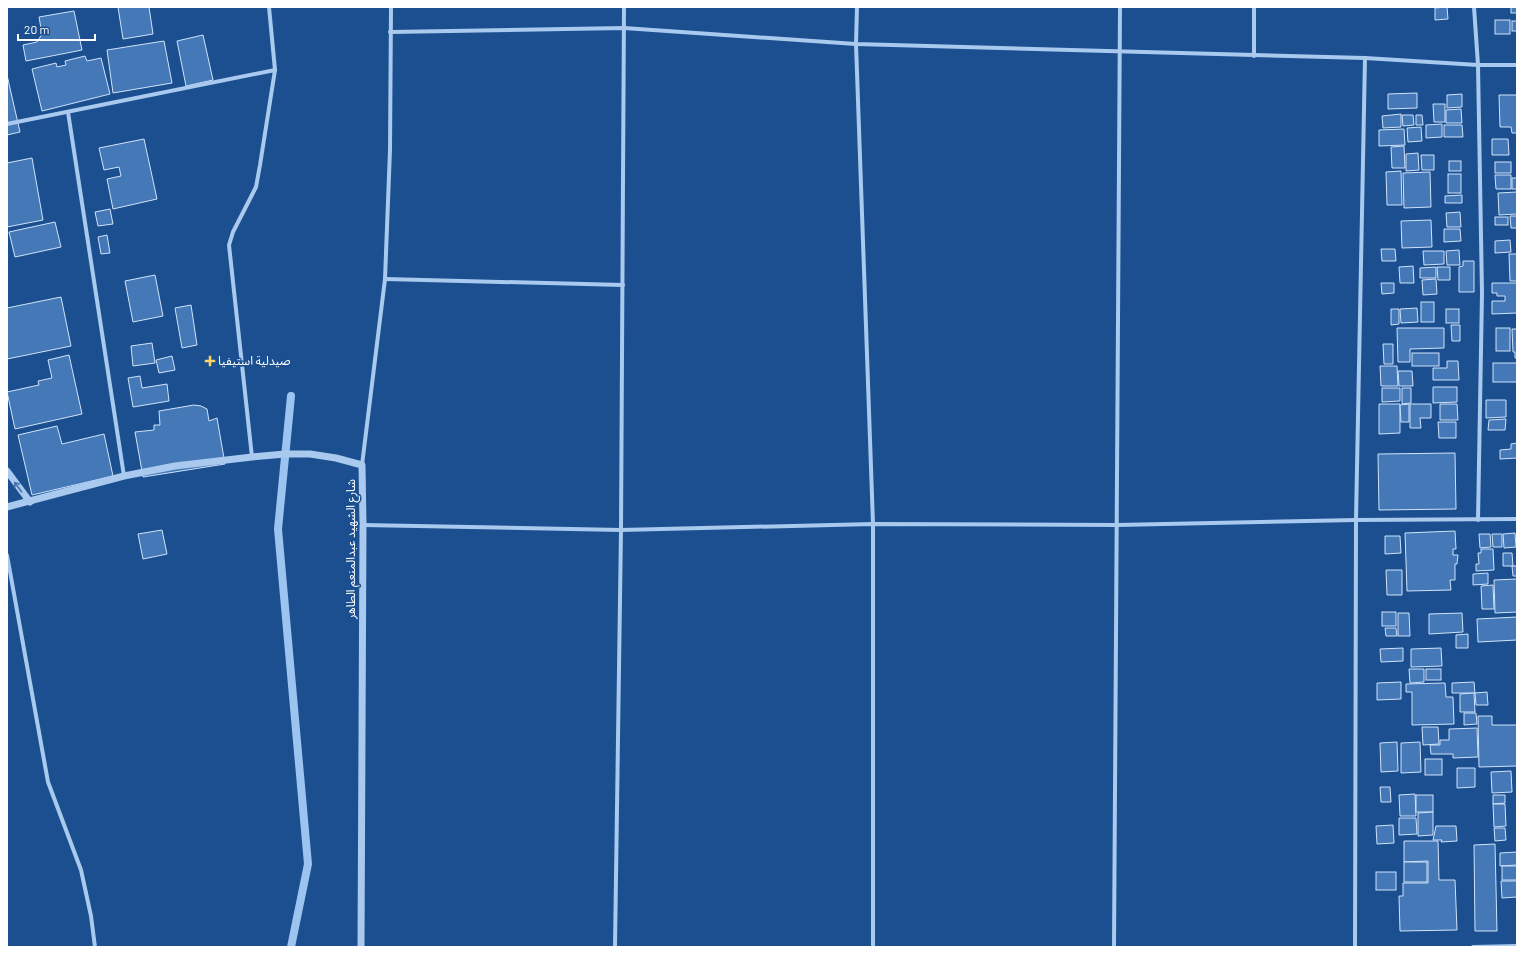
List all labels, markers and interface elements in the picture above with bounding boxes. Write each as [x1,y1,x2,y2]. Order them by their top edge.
scale bar [18,16,95,42]
text: 20 m [24,22,50,36]
place label: صيدلية استيفيا [218,353,291,368]
marker: صيدلية استيفيا [205,356,215,366]
street label: شارع الشهيد عبدالمنعم الطاهر [343,479,360,620]
one-way arrow [14,481,23,492]

